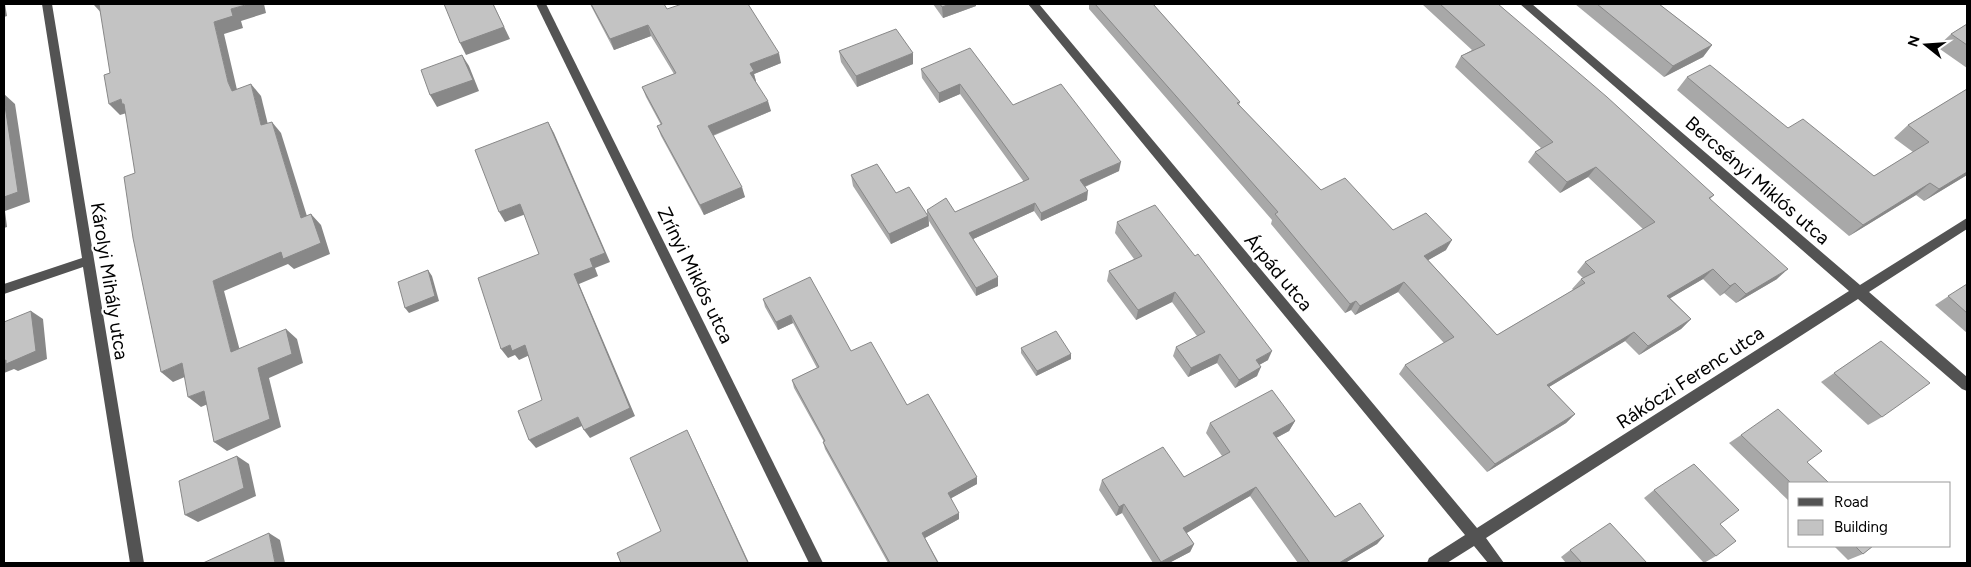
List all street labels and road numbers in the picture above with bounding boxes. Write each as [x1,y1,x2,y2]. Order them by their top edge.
street label: Bercsényi Miklós utca [1681,111,1835,249]
street label: Károlyi Mihály utca [86,201,133,361]
street label: Zrínyi Miklós utca [653,203,738,347]
street label: Árpád utca [1240,229,1318,316]
street label: Rákóczi Ferenc utca [1612,321,1768,434]

